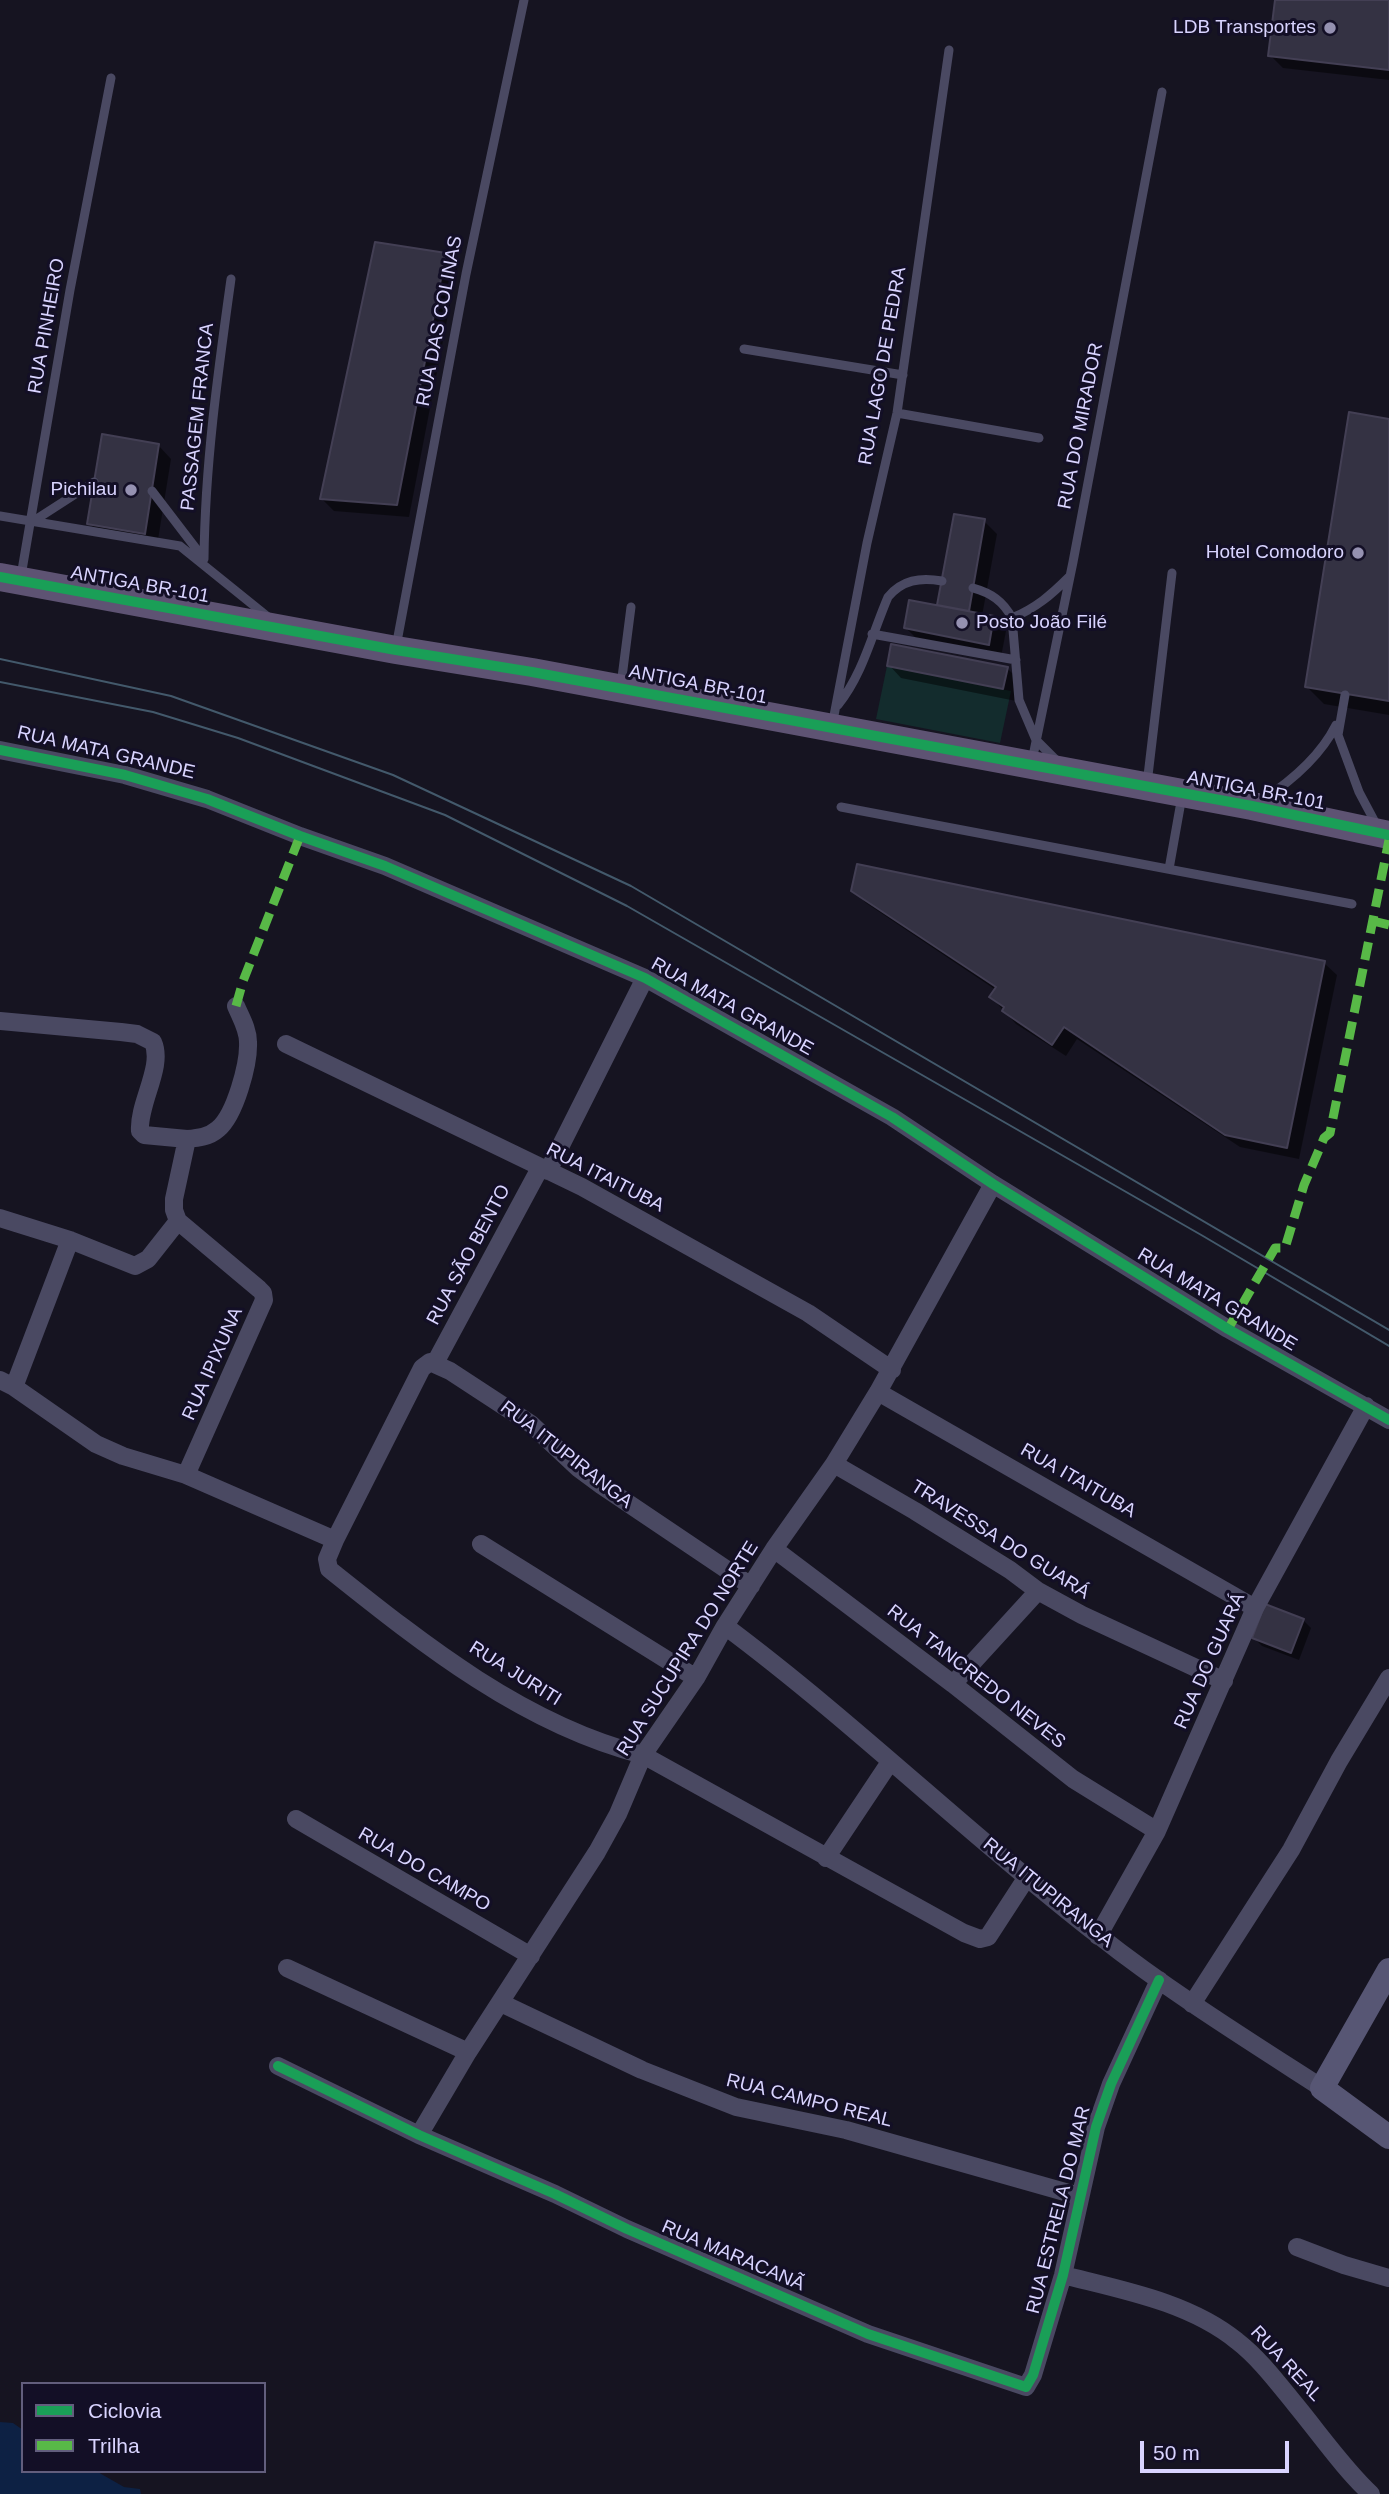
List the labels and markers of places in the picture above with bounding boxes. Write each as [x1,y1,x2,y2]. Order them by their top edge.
place label: LDB Transportes [1173,17,1316,39]
marker: LDB Transportes [1322,20,1338,36]
place label: Pichilau [50,479,117,501]
marker: Pichilau [123,482,139,498]
place label: Hotel Comodoro [1206,542,1344,564]
marker: Hotel Comodoro [1350,545,1366,561]
place label: Posto João Filé [976,612,1107,634]
marker: Posto João Filé [954,615,970,631]

